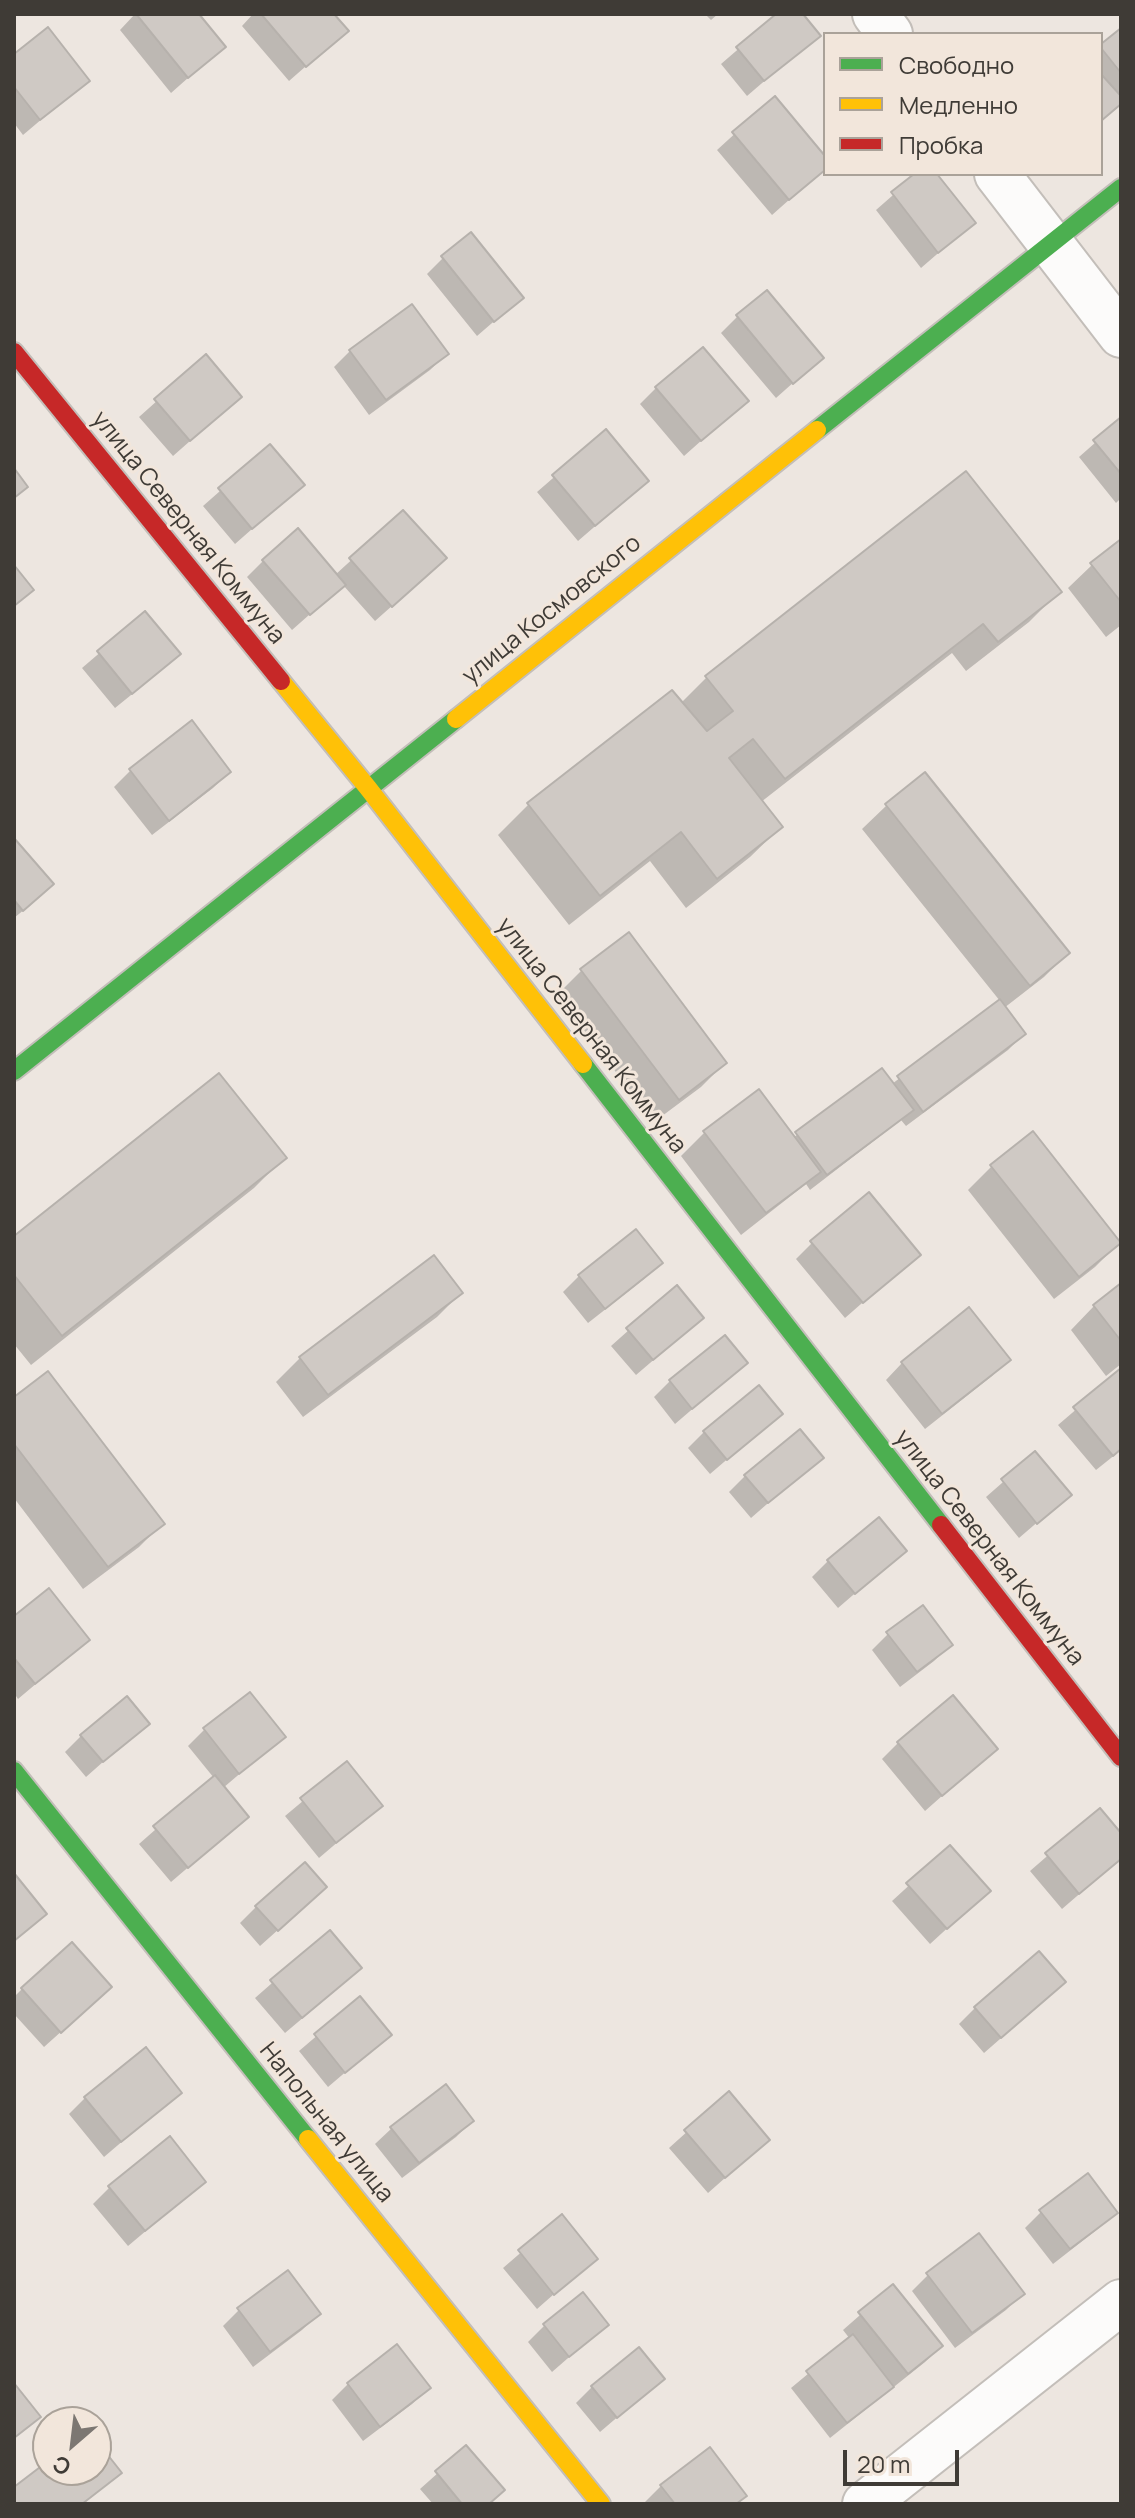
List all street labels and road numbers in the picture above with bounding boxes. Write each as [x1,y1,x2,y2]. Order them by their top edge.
street label: улица Северная Коммуна [85,406,291,650]
street label: улица Космовского [457,529,647,691]
street label: улица Северная Коммуна [490,912,692,1160]
street label: улица Северная Коммуна [888,1424,1090,1672]
street label: Напольная улица [253,2037,399,2209]

